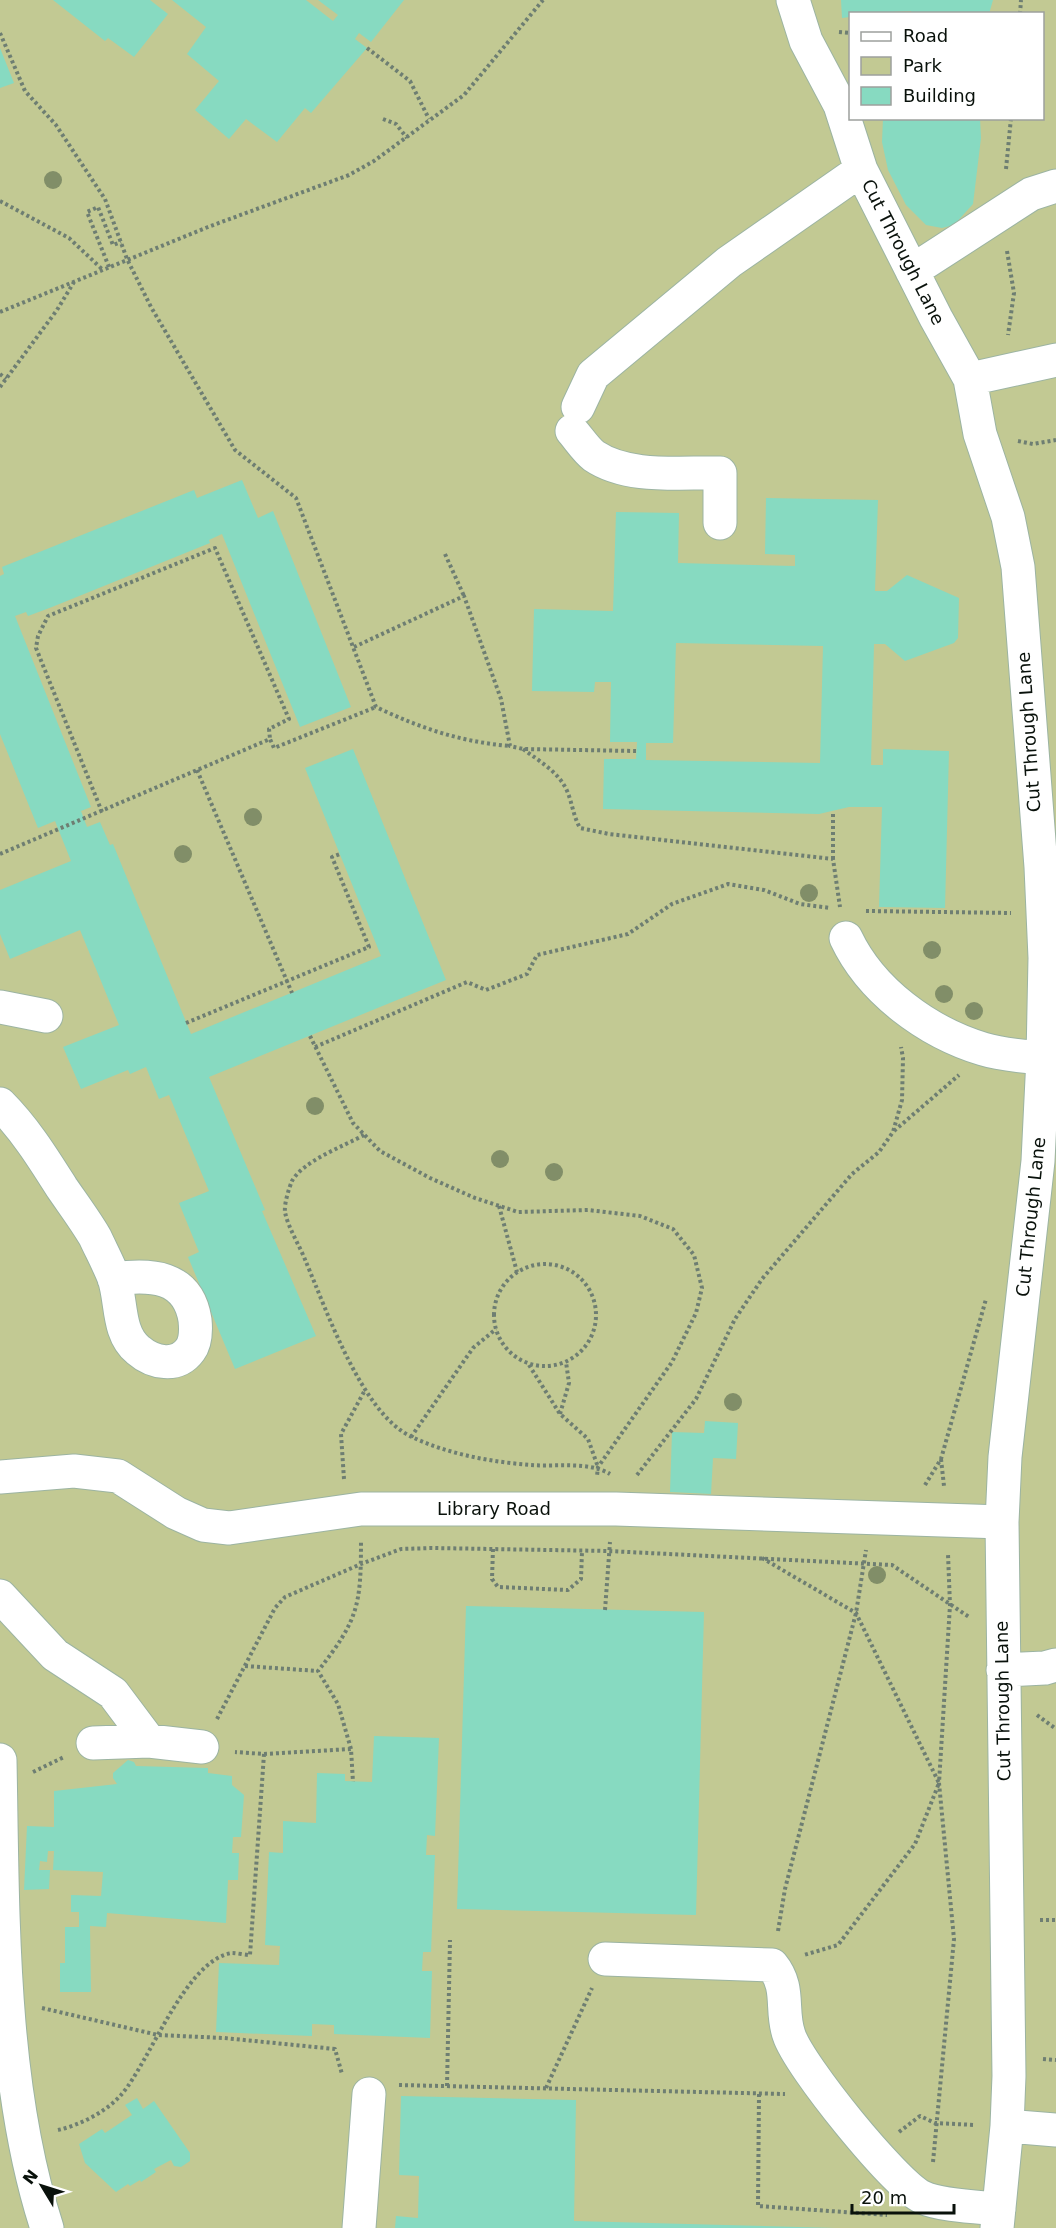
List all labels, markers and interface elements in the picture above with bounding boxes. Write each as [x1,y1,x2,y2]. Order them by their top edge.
legend [849,12,1044,120]
text: Road [903,25,948,46]
text: Park [903,55,942,76]
text: Building [903,85,976,106]
street label: Cut Through Lane [858,175,949,328]
street label: Cut Through Lane [1012,651,1045,813]
street label: Cut Through Lane [1012,1136,1049,1298]
street label: Library Road [437,1498,551,1519]
street label: Cut Through Lane [991,1620,1014,1782]
north arrow [12,2156,72,2216]
text: N [19,2166,42,2188]
scale bar [852,2177,954,2215]
text: 20 m [861,2187,907,2208]

